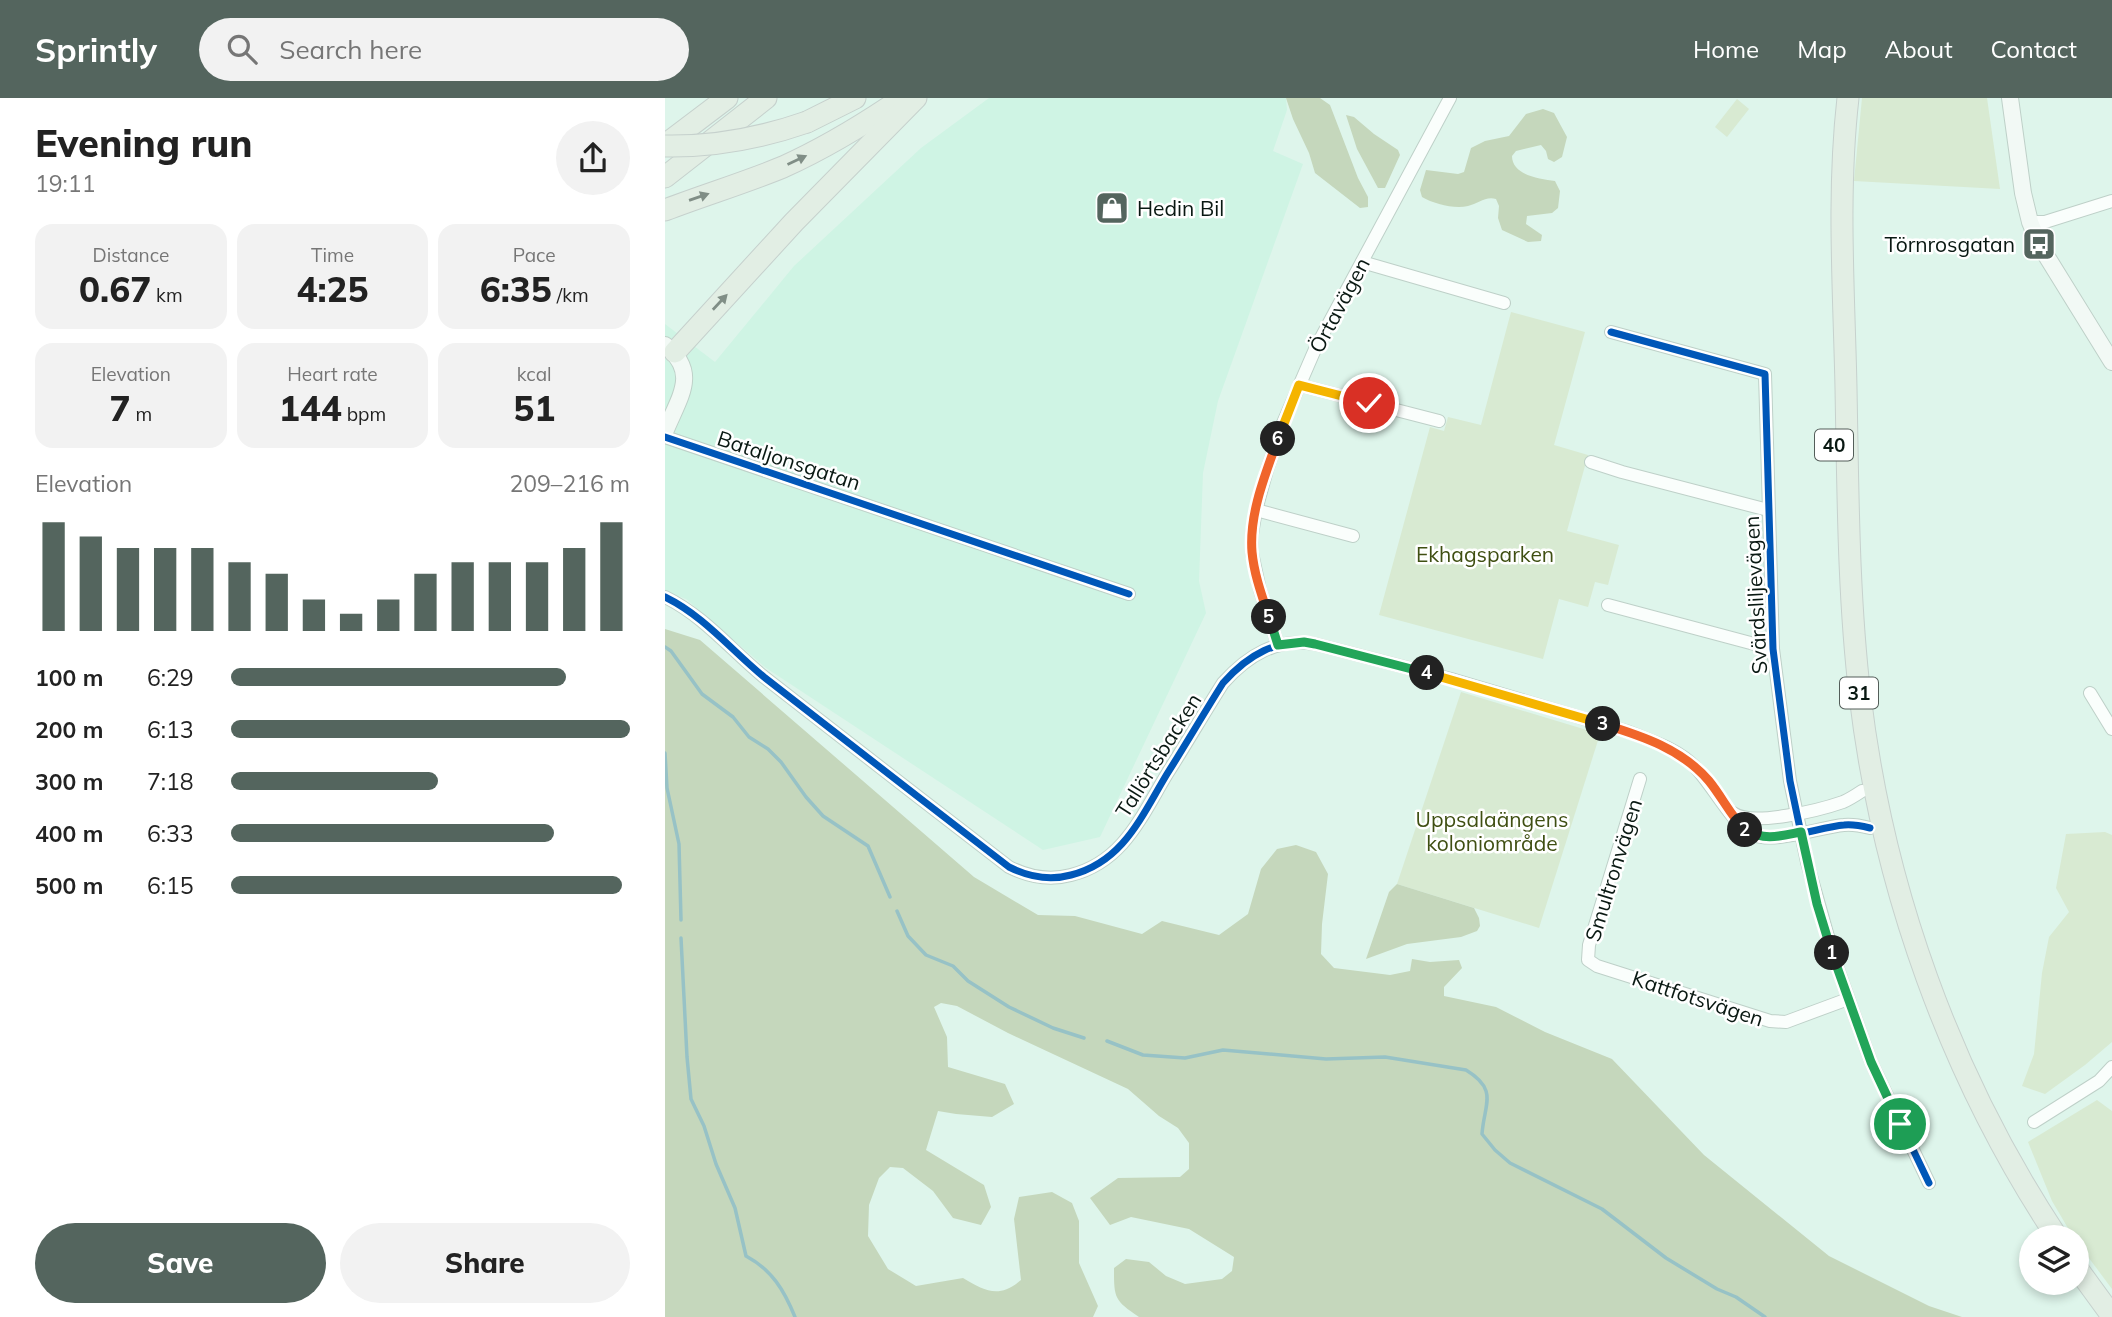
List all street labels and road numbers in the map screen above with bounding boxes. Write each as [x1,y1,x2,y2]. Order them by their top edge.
street label: Örtavägen [1303,253,1375,357]
street label: Bataljonsgatan [714,425,864,495]
road number: 40 [1815,430,1853,460]
street label: Svärdsliljevägen [1738,515,1772,675]
road number: 31 [1840,678,1878,708]
street label: Tallörtsbacken [1109,688,1207,822]
street label: Smultronvägen [1579,796,1647,944]
street label: Kattfotsvägen [1629,965,1767,1031]

